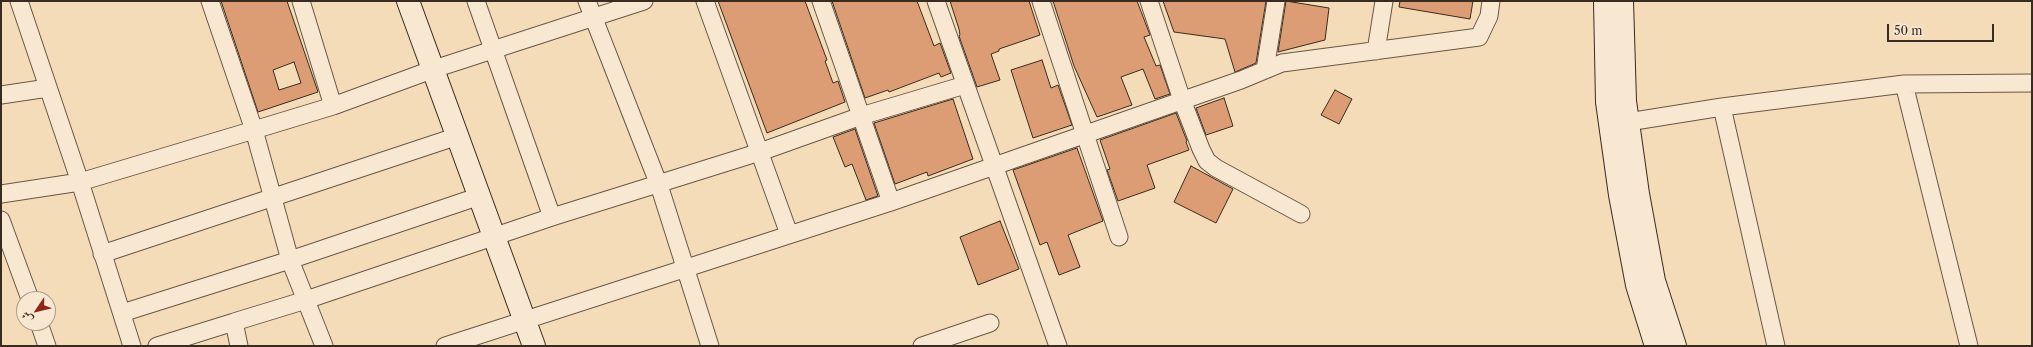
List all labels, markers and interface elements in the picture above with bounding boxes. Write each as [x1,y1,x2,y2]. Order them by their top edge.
scale bar [1889,16,1996,42]
text: 50 m [1894,23,1923,38]
north arrow [16,291,56,331]
text: ش [18,309,36,326]

